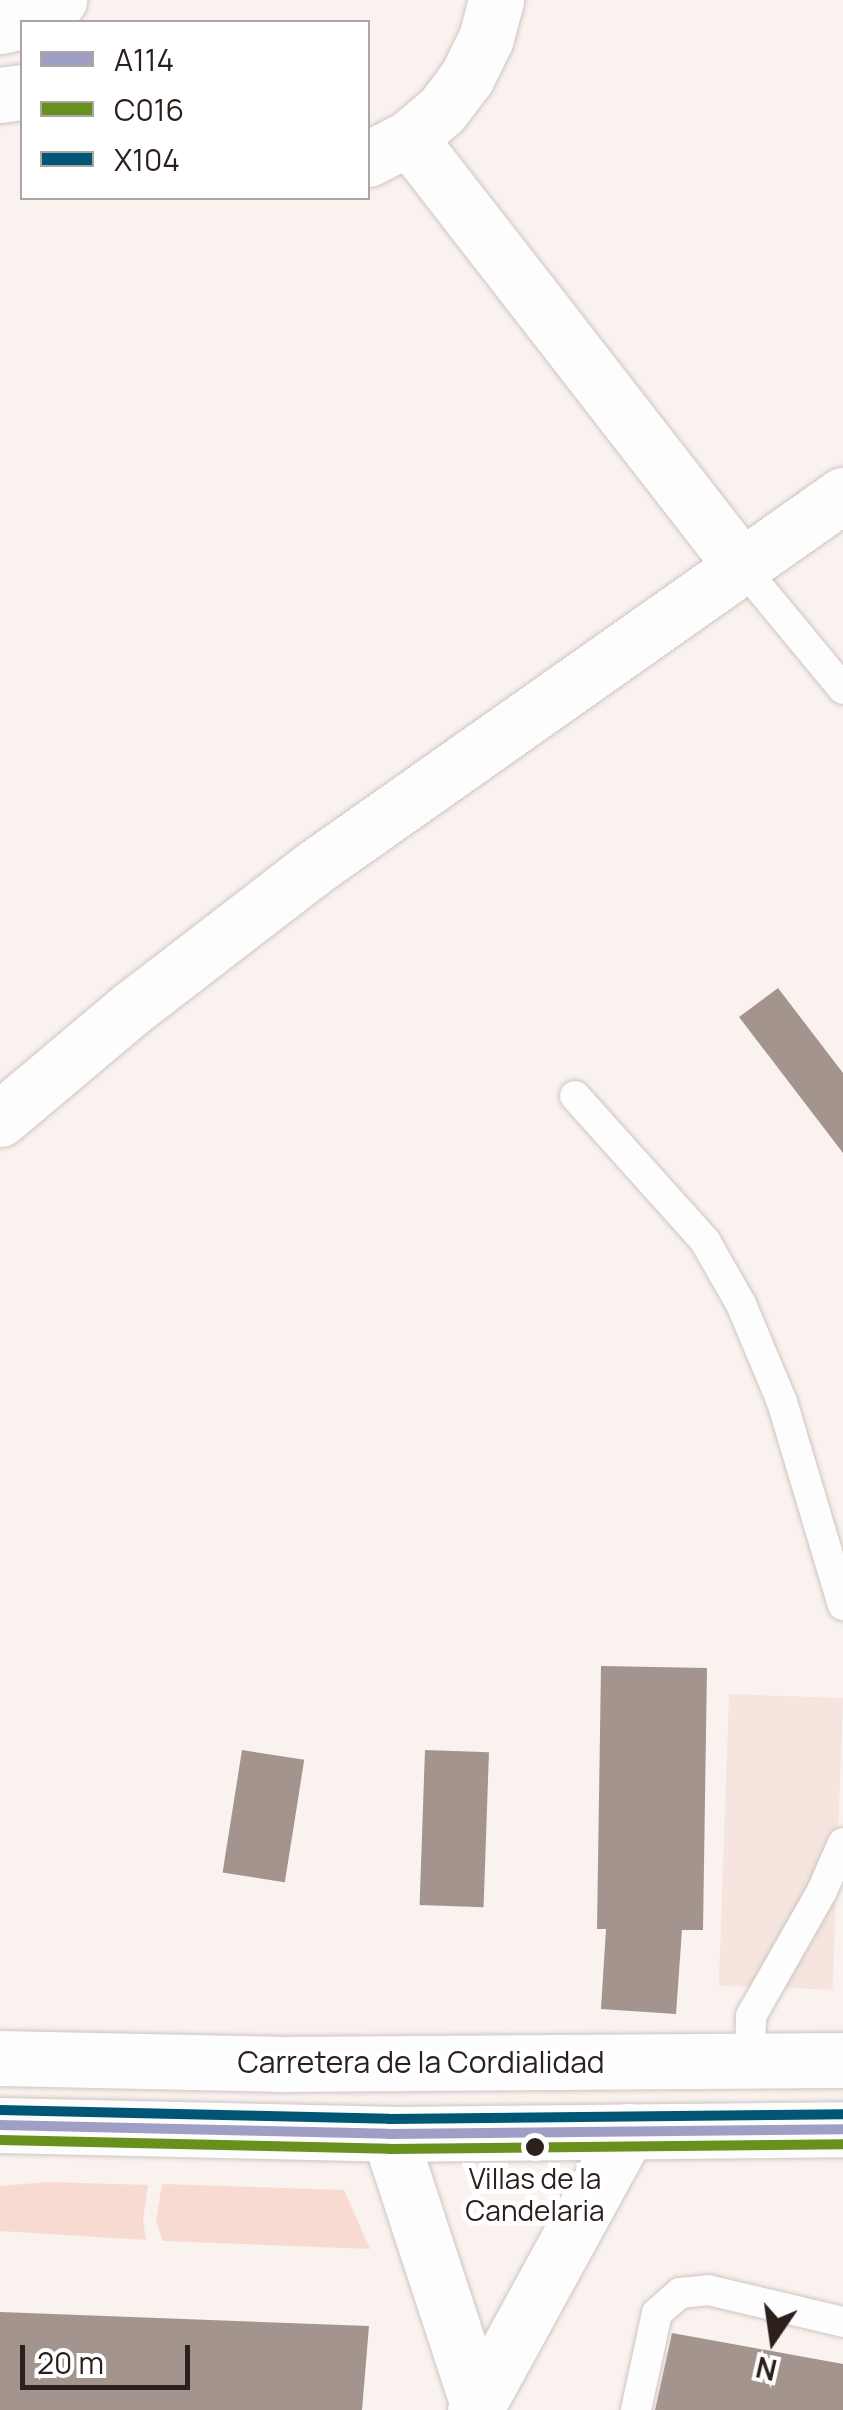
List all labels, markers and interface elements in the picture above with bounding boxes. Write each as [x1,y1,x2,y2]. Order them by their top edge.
legend [20,20,370,200]
text: A114 [114,39,174,80]
text: C016 [114,89,184,130]
text: X104 [114,139,180,180]
street label: Carretera de la Cordialidad [237,2044,605,2080]
marker: Villas de la Candelaria [525,2137,545,2157]
place label: Villas de la Candelaria [465,2161,605,2227]
north arrow [723,2290,823,2390]
scale bar [25,2325,195,2387]
text: 20 m [37,2342,104,2383]
text: N [752,2348,780,2390]

